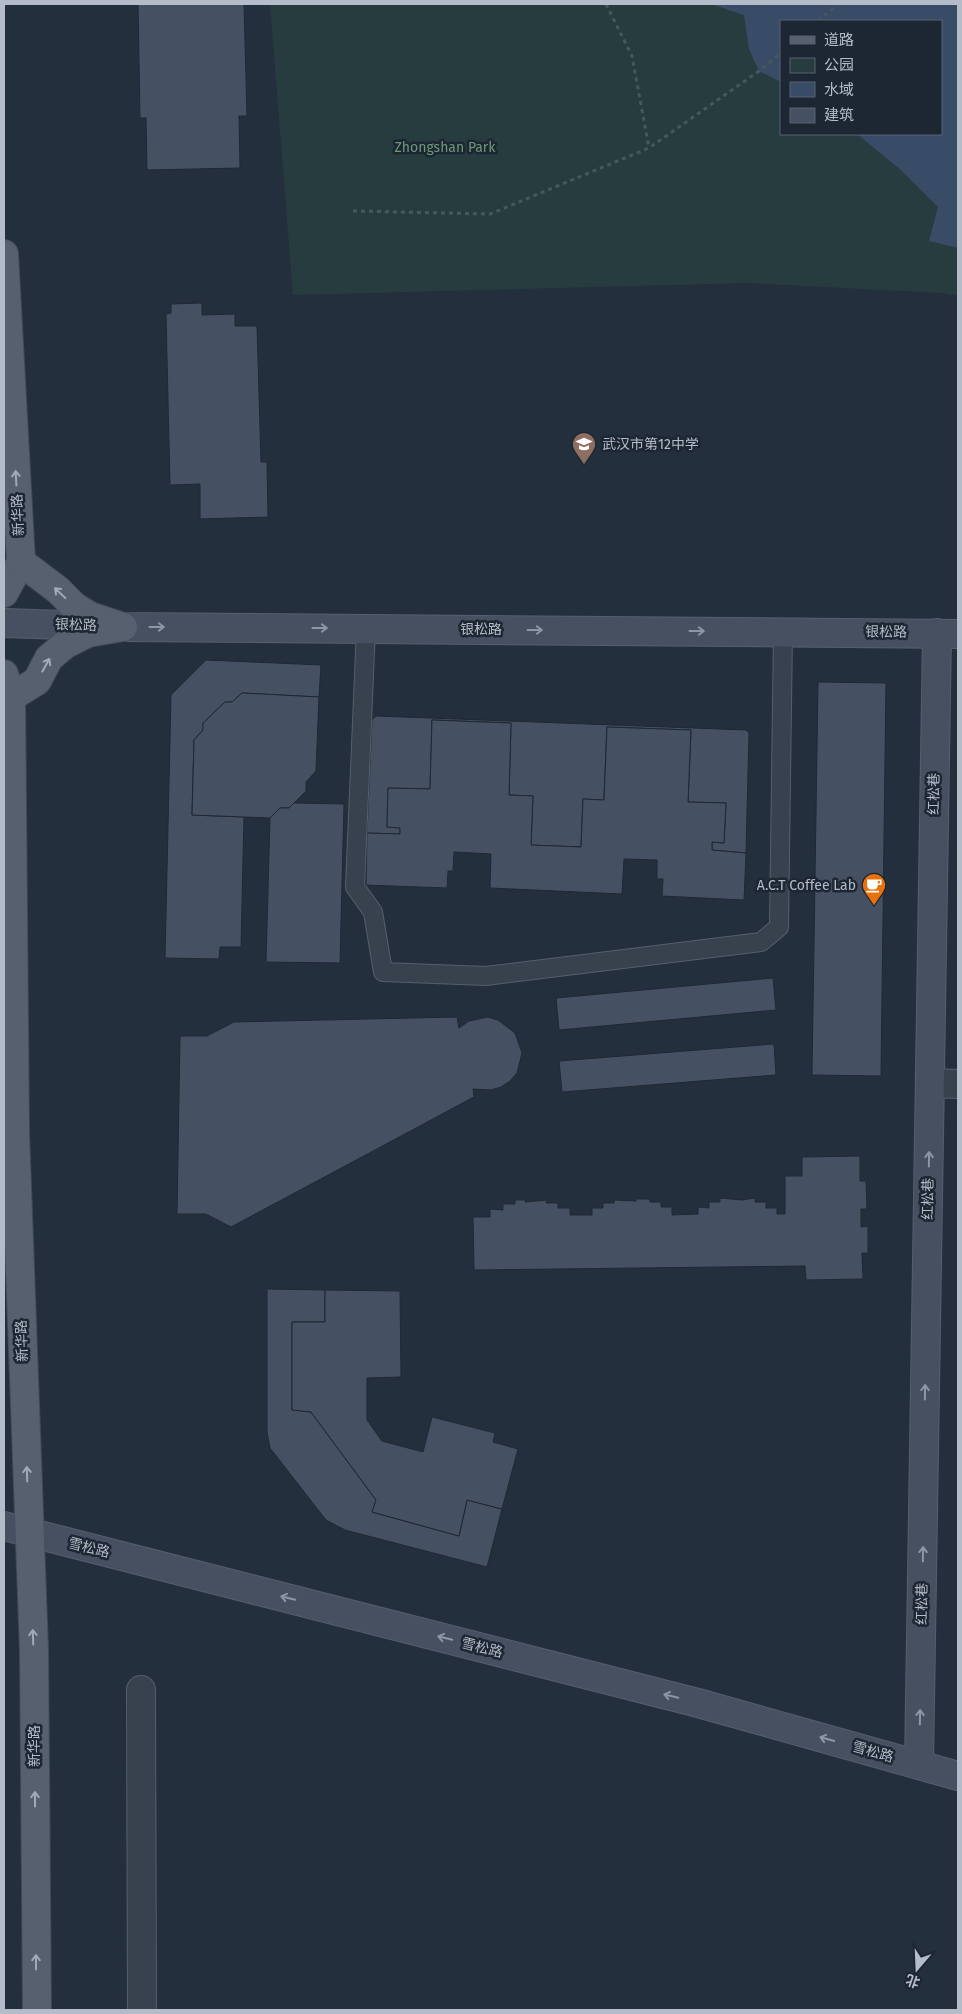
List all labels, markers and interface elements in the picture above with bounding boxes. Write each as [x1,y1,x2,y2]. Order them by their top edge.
legend [780,20,942,135]
text: 道路 [824,31,854,49]
text: 公园 [824,56,854,74]
text: 水域 [824,81,854,99]
text: 建筑 [824,106,854,124]
park label: Zhongshan Park [395,139,496,156]
school or university icon: 武汉市第12中学 [571,431,597,465]
place label: 武汉市第12中学 [602,436,699,453]
one-way arrow [11,471,21,487]
street label: 新华路 [8,494,28,536]
one-way arrow [54,587,67,599]
street label: 银松路 [55,616,97,634]
street label: 银松路 [460,621,502,638]
one-way arrow [149,622,165,632]
one-way arrow [312,623,328,633]
street label: 银松路 [865,623,907,641]
one-way arrow [527,625,543,634]
one-way arrow [689,626,705,635]
one-way arrow [41,658,51,672]
street label: 红松巷 [925,773,943,815]
cafe icon: A.C.T Coffee Lab [861,872,887,906]
place label: A.C.T Coffee Lab [757,877,856,894]
one-way arrow [924,1151,934,1168]
street label: 红松巷 [919,1178,937,1220]
street label: 新华路 [13,1320,31,1362]
one-way arrow [920,1384,930,1400]
one-way arrow [22,1466,32,1482]
street label: 雪松路 [67,1535,111,1561]
one-way arrow [918,1546,928,1562]
street label: 红松巷 [913,1583,931,1625]
one-way arrow [280,1593,296,1603]
one-way arrow [28,1629,38,1645]
one-way arrow [438,1633,454,1643]
street label: 雪松路 [460,1635,504,1661]
one-way arrow [663,1691,679,1700]
one-way arrow [915,1709,925,1725]
street label: 新华路 [26,1725,43,1767]
one-way arrow [820,1734,836,1744]
street label: 雪松路 [850,1738,896,1766]
one-way arrow [30,1791,40,1808]
north arrow [892,1944,942,1994]
one-way arrow [31,1954,41,1970]
text: 北 [904,1971,922,1991]

